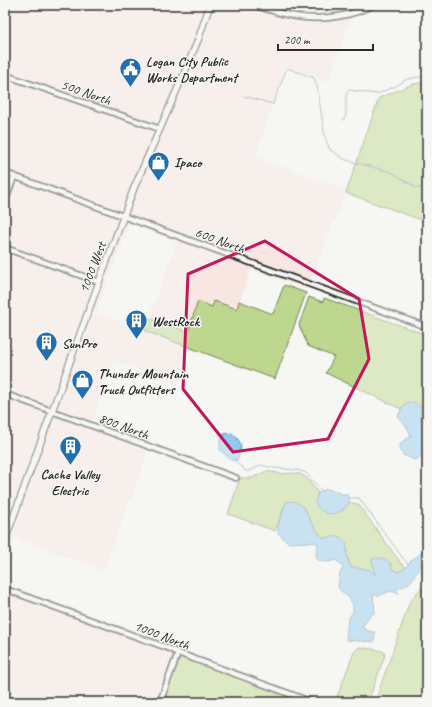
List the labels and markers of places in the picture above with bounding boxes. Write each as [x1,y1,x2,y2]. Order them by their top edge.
place label: Logan City Public Works Department [146,53,240,86]
public building icon: Logan City Public Works Department [117,56,143,89]
shop icon: Ipaco [146,149,172,182]
place label: Ipaco [174,154,203,171]
building icon: WestRock [124,308,150,341]
place label: WestRock [152,313,201,330]
building icon: SunPro [34,330,60,363]
place label: SunPro [62,335,99,352]
place label: Thunder Mountain Truck Outfitters [98,365,189,398]
shop icon: Thunder Mountain Truck Outfitters [70,368,96,401]
building icon: Cache Valley Electric [57,433,83,466]
place label: Cache Valley Electric [40,466,101,499]

